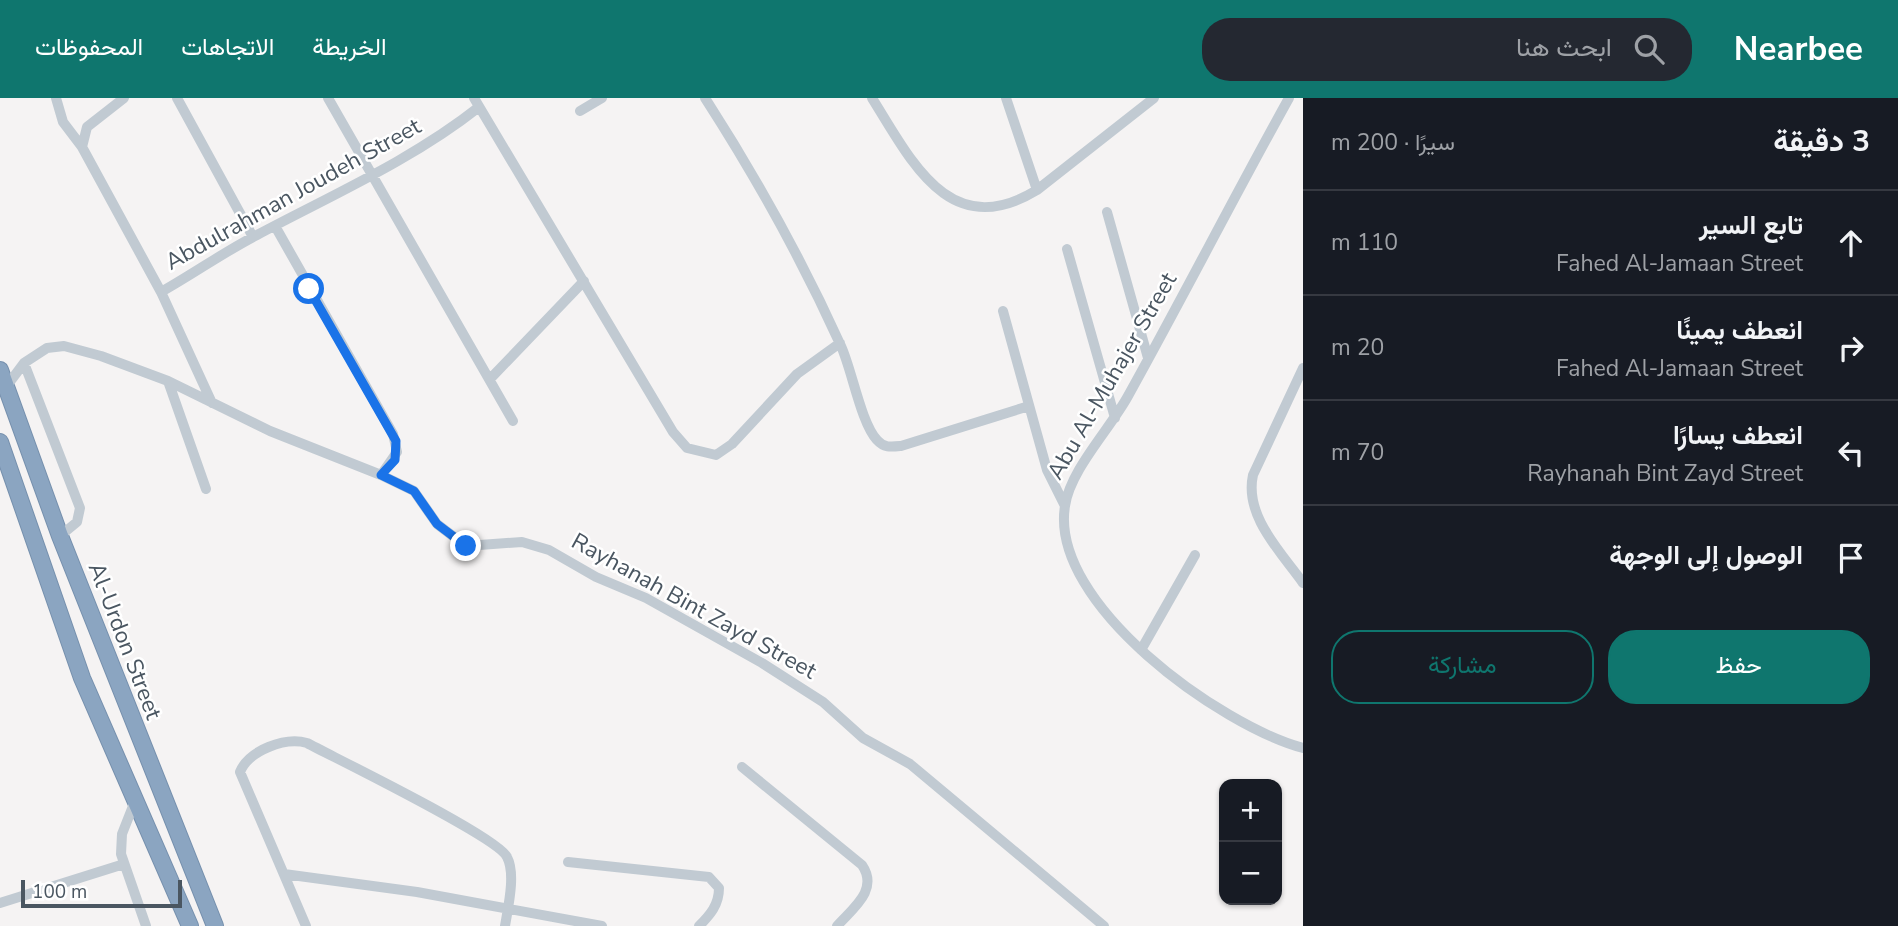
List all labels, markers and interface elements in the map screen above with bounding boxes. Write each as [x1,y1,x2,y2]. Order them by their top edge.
search box [1202,18,1692,81]
text: Nearbee [1734,27,1863,72]
text: ابحث هنا [1516,30,1612,65]
icon: search [1630,30,1668,68]
text: المحفوظات [35,31,143,63]
text: الاتجاهات [181,31,274,63]
text: الخريطة [312,31,387,63]
street label: Abdulrahman Joudeh Street [160,110,427,277]
text: 3 دقيقة [1773,121,1870,162]
text: سيرًا · 200 m [1331,127,1455,158]
text: تابع السير [1699,208,1803,243]
icon: ahead [1832,224,1870,262]
text: 110 m [1331,227,1398,258]
text: Fahed Al-Jamaan Street [1556,248,1803,279]
street label: Abu Al-Muhajer Street [1040,266,1185,485]
route start [293,273,324,304]
text: انعطف يمينًا [1676,313,1803,348]
icon: right [1832,329,1870,367]
text: 20 m [1331,332,1384,363]
text: Fahed Al-Jamaan Street [1556,353,1803,384]
text: انعطف يسارًا [1673,418,1803,453]
icon: left [1832,434,1870,472]
text: 70 m [1331,437,1384,468]
text: Rayhanah Bint Zayd Street [1527,458,1803,489]
street label: Rayhanah Bint Zayd Street [566,526,823,687]
route end [450,530,481,561]
text: الوصول إلى الوجهة [1609,538,1803,573]
icon: arrive [1832,539,1870,577]
street label: Al-Urdon Street [81,558,170,725]
button: مشاركة [1331,630,1594,704]
button: حفظ [1608,630,1870,704]
map controls [1219,779,1282,905]
button: + [1219,779,1282,842]
button: − [1219,842,1282,905]
scale bar [21,877,182,909]
text: 100 m [32,879,87,905]

